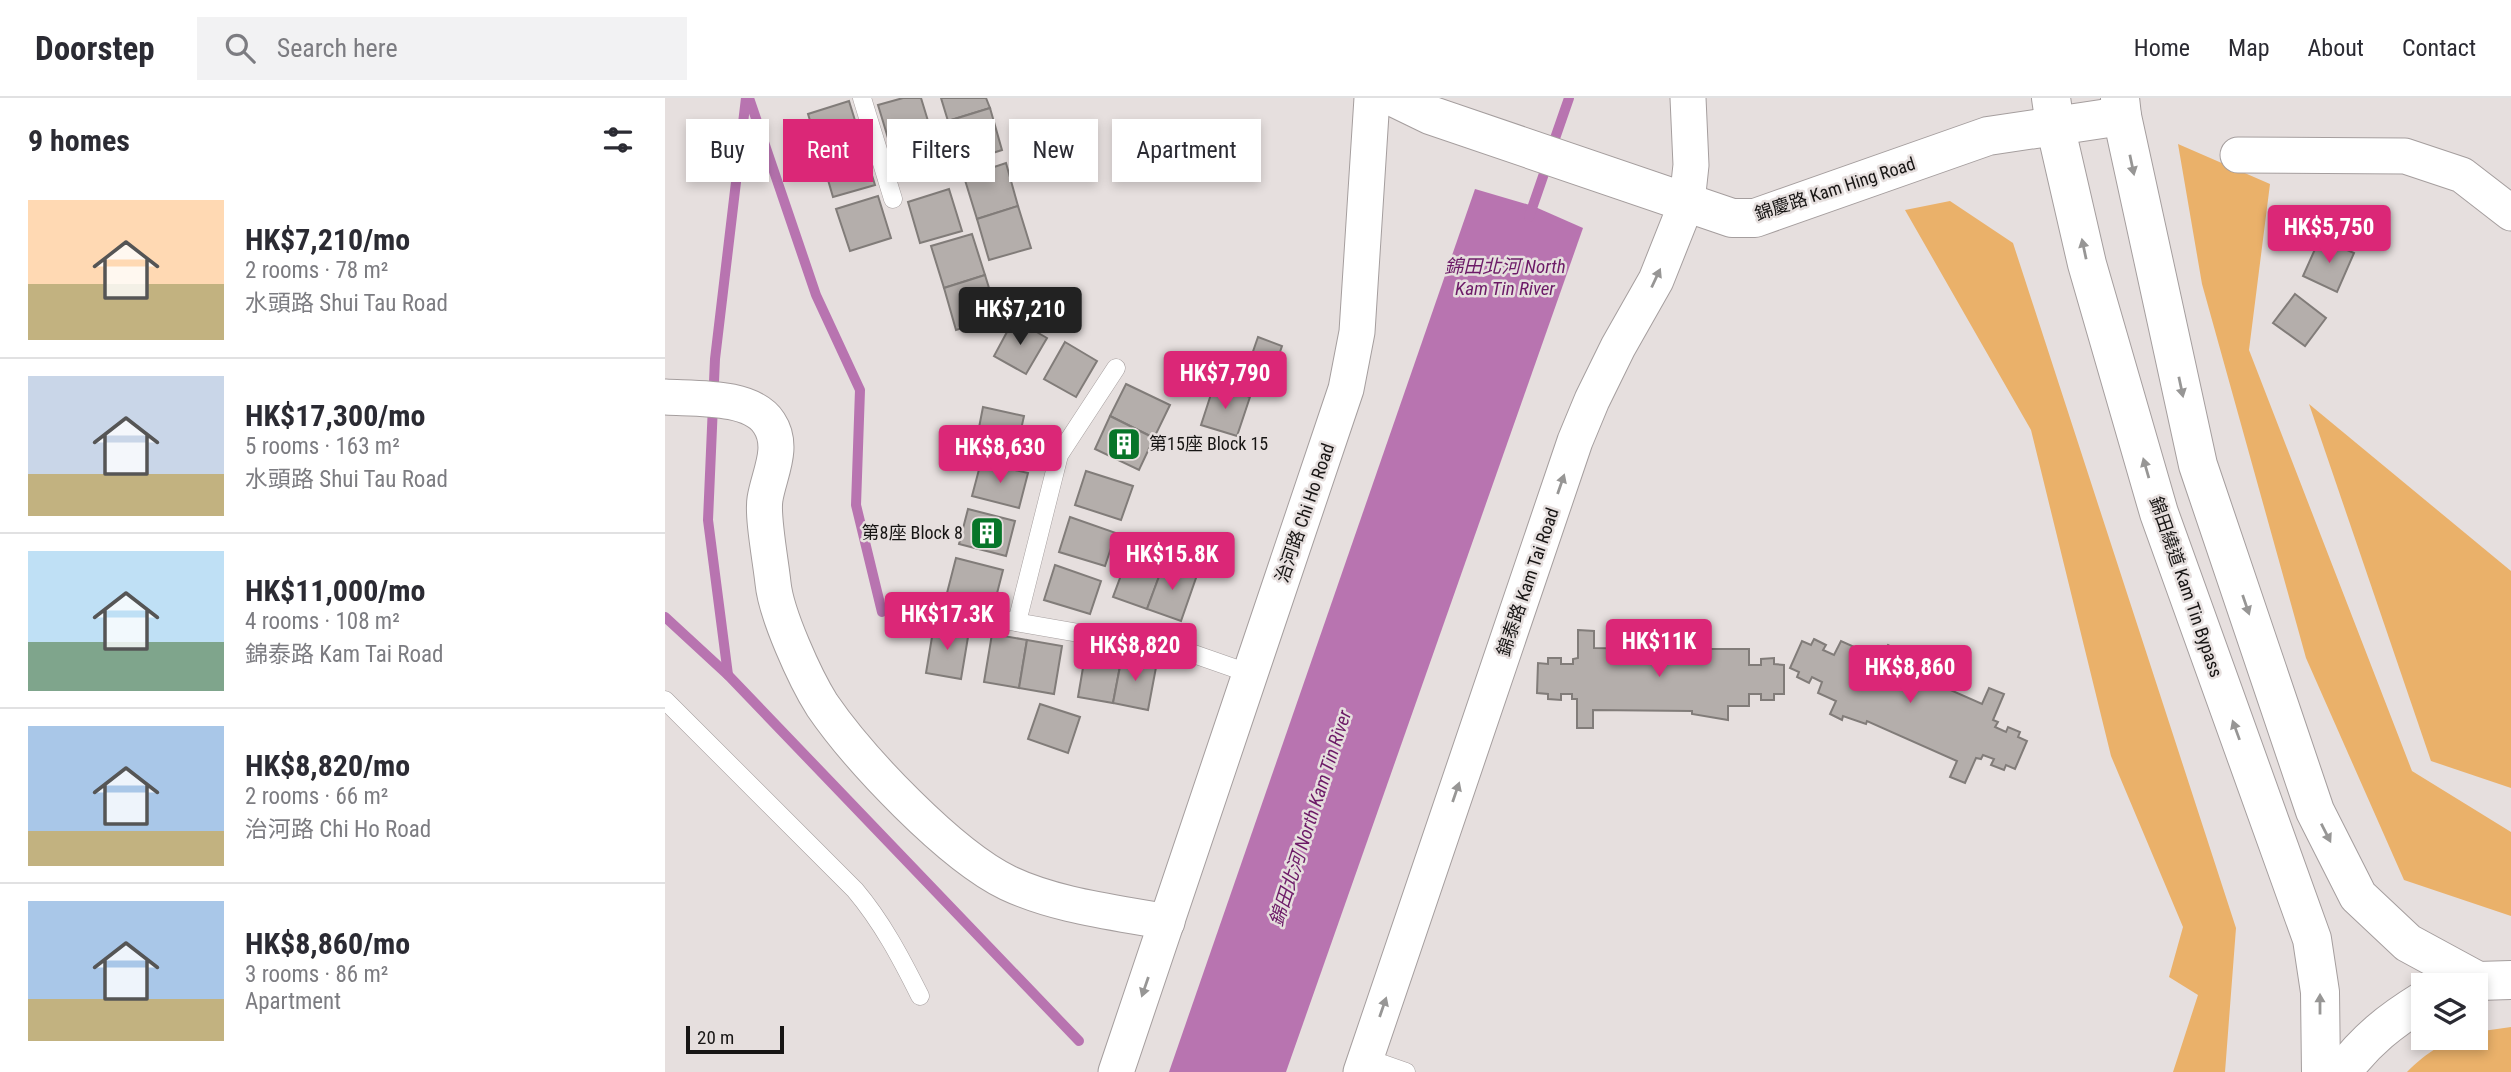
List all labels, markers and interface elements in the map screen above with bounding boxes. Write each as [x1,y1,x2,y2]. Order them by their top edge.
search box [197,17,687,80]
text: Doorstep [35,29,155,68]
icon: search [221,29,259,67]
text: Search here [277,33,398,63]
text: Home [2134,34,2190,62]
text: Map [2228,34,2270,62]
text: About [2308,34,2364,62]
text: Contact [2402,34,2476,62]
chip: Buy [686,119,769,182]
chip: Rent [783,119,873,182]
chip: Filters [887,119,995,182]
chip: New [1009,119,1098,182]
chip: Apartment [1112,119,1261,182]
icon: filters [599,121,637,159]
text: 9 homes [28,123,130,158]
street label: 錦慶路 Kam Hing Road [1752,153,1918,224]
one-way arrow [2127,154,2138,176]
pin: HK$5,750 [2257,206,2401,265]
text: HK$5,750 [2284,214,2374,241]
text: HK$7,210/mo [245,222,410,257]
icon: home [84,228,168,312]
one-way arrow [2079,238,2090,260]
water label: 錦田北河 North Kam Tin River [1444,255,1566,300]
text: 2 rooms · 78 m² [245,257,388,284]
one-way arrow [1650,268,1662,288]
pin: HK$7,210 [948,288,1092,347]
text: 水頭路 Shui Tau Road [245,290,448,317]
text: HK$7,210 [975,296,1065,323]
pin: HK$7,790 [1153,352,1297,411]
text: HK$7,790 [1180,360,1270,387]
one-way arrow [2176,376,2187,398]
text: HK$17,300/mo [245,398,425,433]
icon: home [84,404,168,488]
building icon: 第15座 Block 15 [1105,425,1143,463]
pin: HK$8,630 [928,426,1072,485]
text: 5 rooms · 163 m² [245,433,400,460]
place label: 第15座 Block 15 [1149,433,1268,454]
text: HK$8,630 [955,434,1045,461]
street label: 治河路 Chi Ho Road [1271,441,1338,585]
one-way arrow [2140,458,2150,479]
text: 水頭路 Shui Tau Road [245,466,448,493]
one-way arrow [1556,473,1567,494]
street label: 錦田繞道 Kam Tin Bypass [2146,494,2227,680]
street label: 錦泰路 Kam Tai Road [1492,505,1563,659]
building icon: 第8座 Block 8 [968,514,1006,552]
place label: 第8座 Block 8 [862,522,963,543]
pin: HK$15.8K [1100,532,1244,592]
text: HK$15.8K [1126,541,1218,568]
text: HK$11,000/mo [245,573,425,608]
icon: home [84,579,168,663]
pin: HK$17.3K [875,592,1019,652]
one-way arrow [2241,595,2251,616]
text: HK$17.3K [901,601,993,628]
text: 4 rooms · 108 m² [245,608,400,635]
pin: HK$11K [1602,620,1716,679]
pin: HK$8,820 [1063,624,1207,683]
text: HK$11K [1622,628,1696,655]
text: HK$8,820 [1090,632,1180,659]
text: 錦泰路 Kam Tai Road [245,641,443,668]
pin: HK$8,860 [1838,646,1982,705]
text: HK$8,860 [1865,654,1955,681]
water label: 錦田北河 North Kam Tin River [1265,707,1356,929]
one-way arrow [2230,719,2241,740]
text: HK$8,820/mo [245,748,410,783]
icon: home [84,754,168,838]
one-way arrow [1451,781,1462,802]
text: 2 rooms · 66 m² [245,783,388,810]
text: 治河路 Chi Ho Road [245,816,431,843]
one-way arrow [2320,823,2331,843]
text: HK$8,860/mo [245,926,410,961]
icon: home [84,929,168,1013]
text: 3 rooms · 86 m² [245,961,388,988]
map controls [2411,973,2488,1050]
button: layers [2411,973,2488,1050]
one-way arrow [1139,977,1150,998]
text: Apartment [245,988,341,1015]
one-way arrow [2314,993,2326,1015]
one-way arrow [1378,997,1389,1018]
scale bar [686,1023,784,1055]
text: 20 m [697,1026,734,1049]

